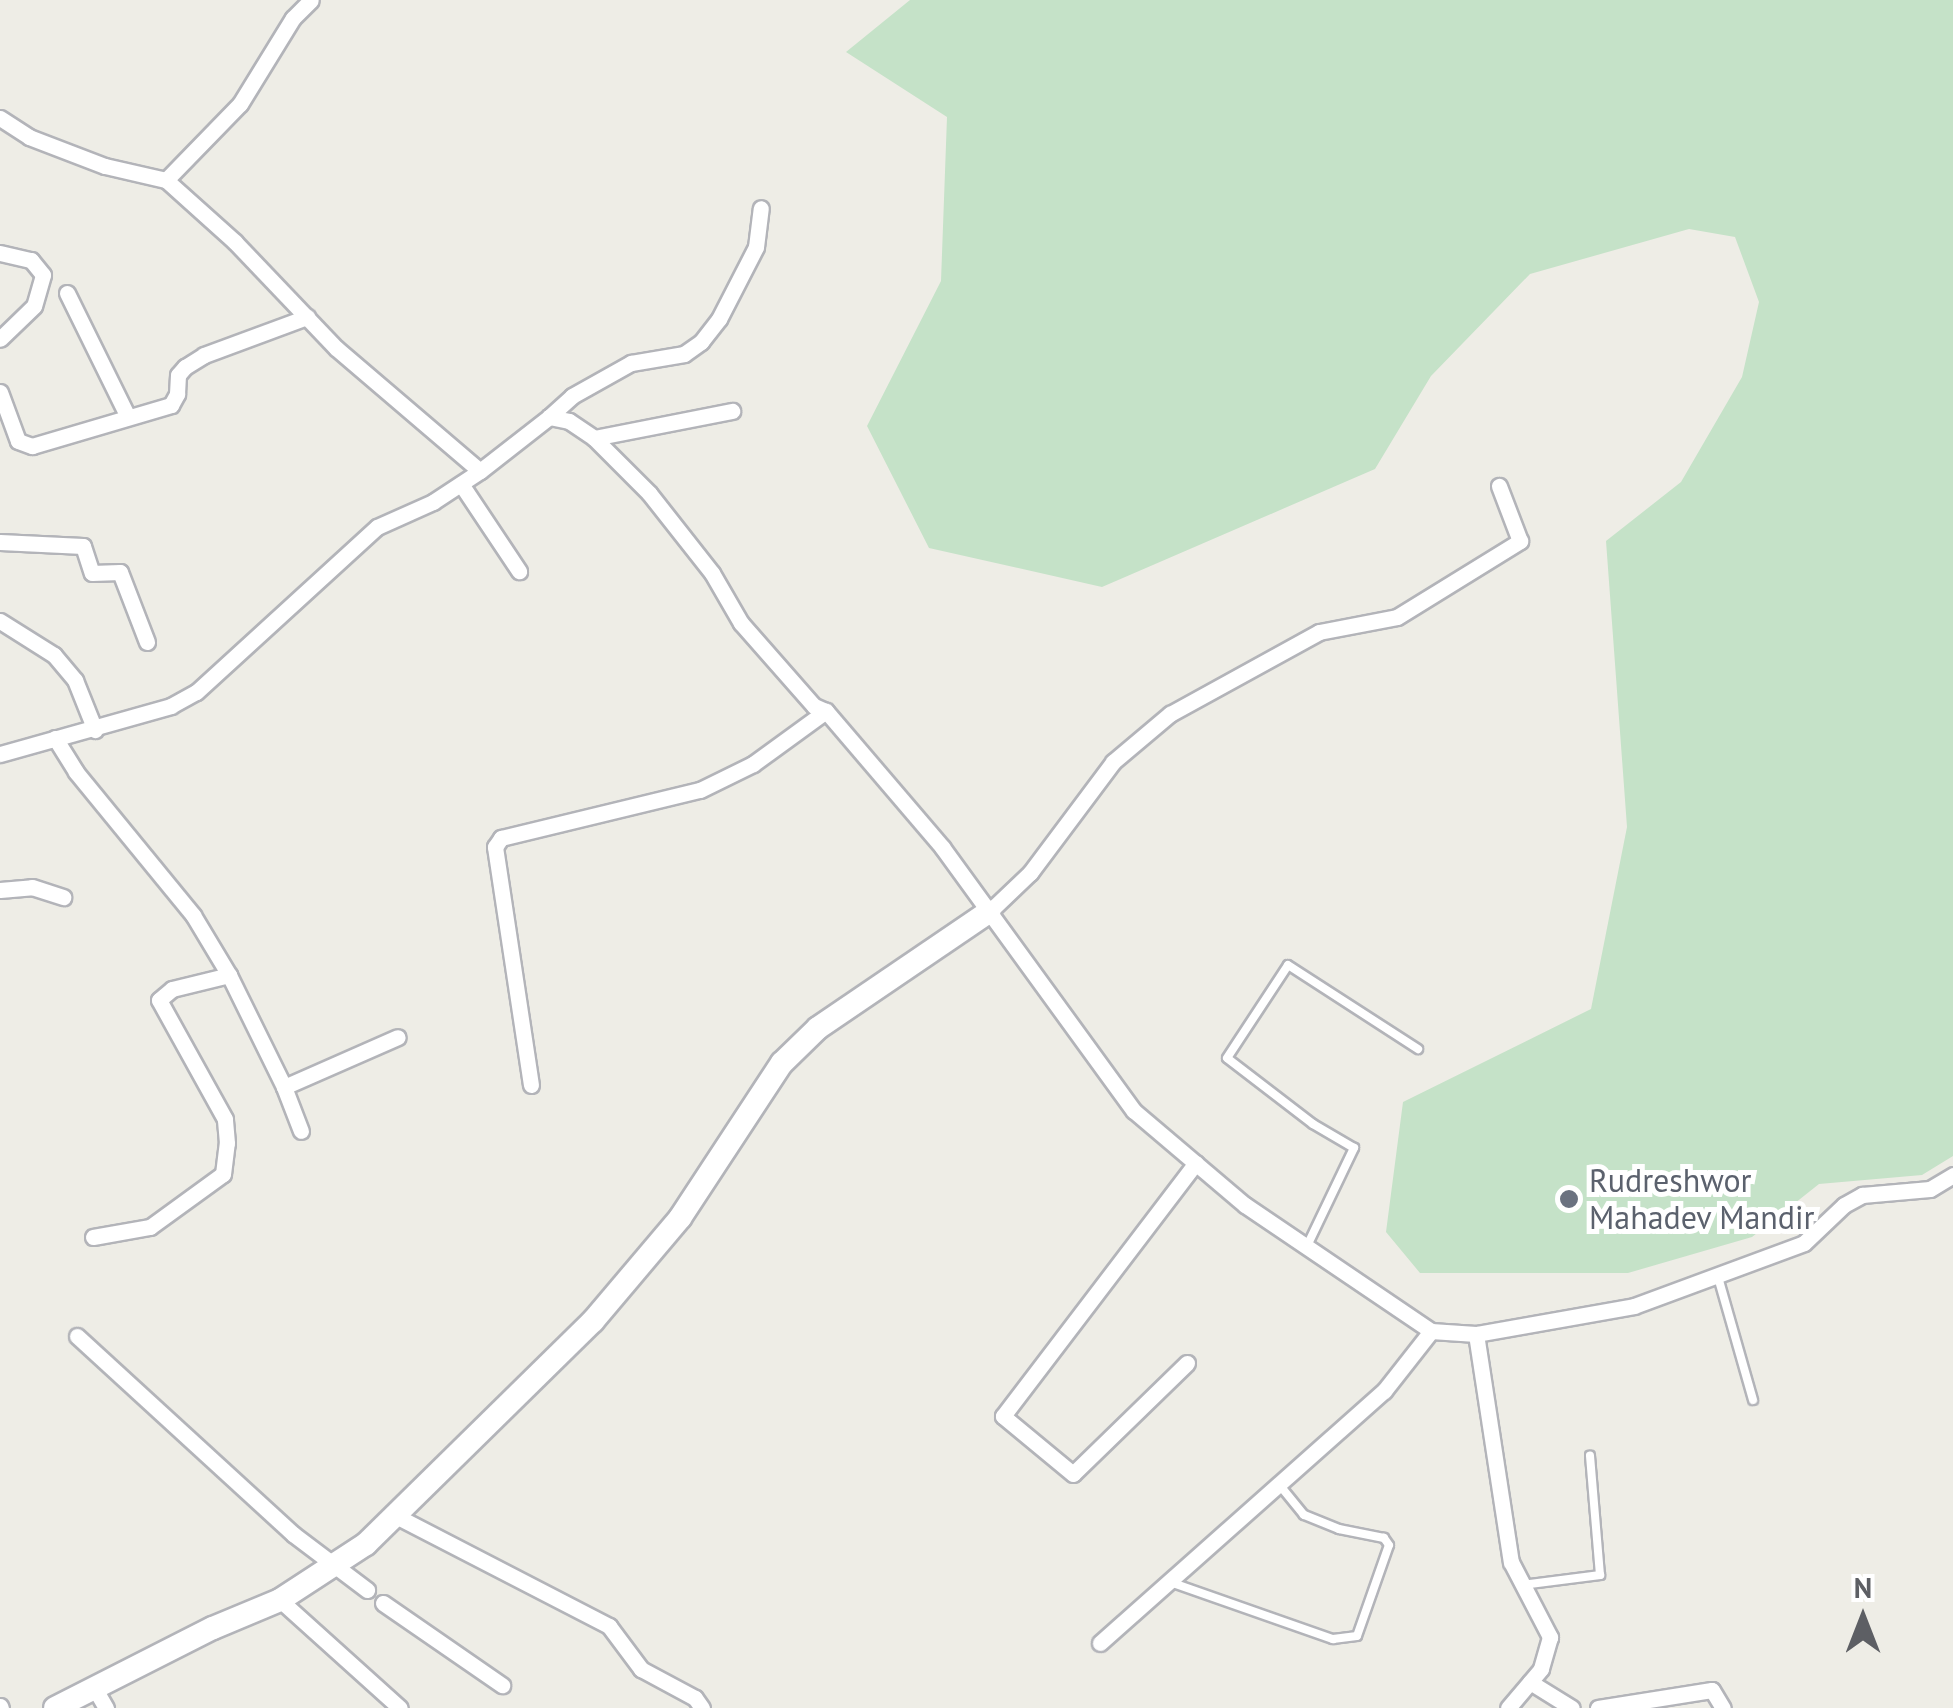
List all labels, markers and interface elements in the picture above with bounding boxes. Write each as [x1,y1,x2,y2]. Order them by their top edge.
place label: Rudreshwor Mahadev Mandir [1589,1162,1816,1237]
marker: Rudreshwor Mahadev Mandir [1558,1188,1580,1210]
north arrow [1813,1568,1913,1668]
text: N [1854,1569,1872,1606]

